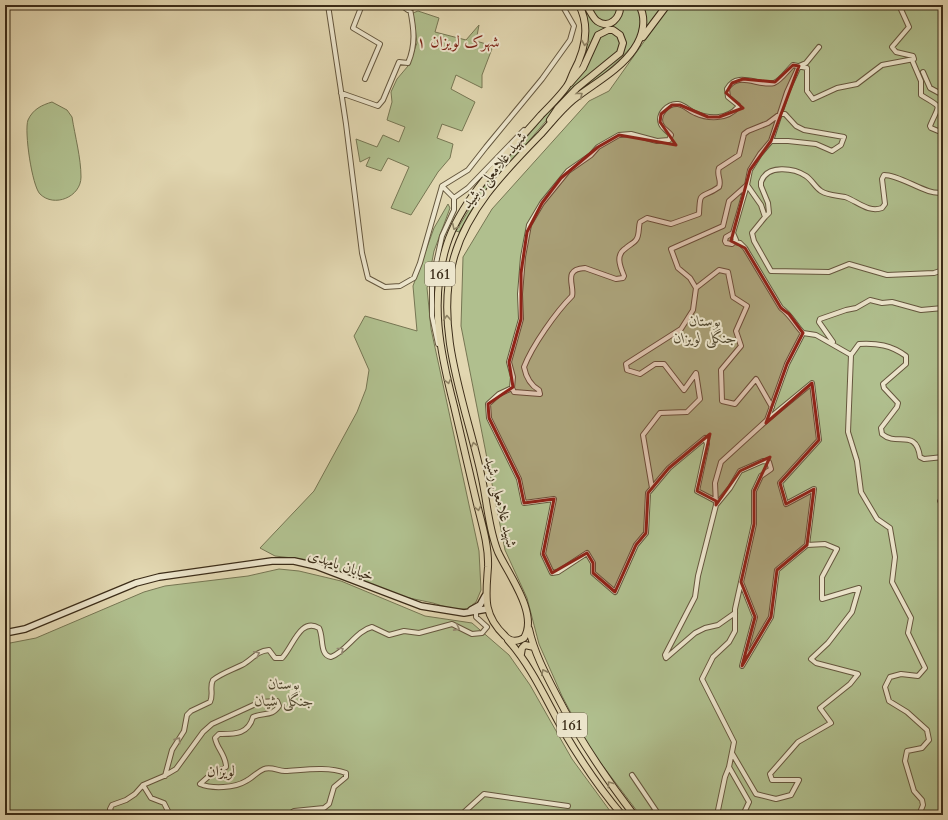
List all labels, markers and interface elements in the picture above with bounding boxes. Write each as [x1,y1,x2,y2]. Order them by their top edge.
district label: شهرک لویزان ۱ [416,31,500,53]
one-way arrow [581,40,590,46]
one-way arrow [576,93,583,100]
street label: شهید غلامعلی رشید [457,127,532,213]
one-way arrow [452,223,460,230]
road number: 161 [425,262,455,286]
park label: بوستان جنگلی لویزان [673,311,737,349]
one-way arrow [443,315,452,321]
one-way arrow [443,378,451,385]
one-way arrow [470,442,478,448]
street label: شهید غلامعلی رشید [479,454,522,550]
one-way arrow [473,505,481,511]
street label: خیابان یامهدی [305,544,377,586]
one-way arrow [453,623,460,630]
one-way arrow [337,648,344,655]
one-way arrow [253,651,261,659]
one-way arrow [541,669,549,676]
park label: بوستان جنگلی شیان [254,674,314,712]
road number: 161 [557,713,587,737]
one-way arrow [173,737,181,744]
street label: لویزان [207,761,235,781]
one-way arrow [608,781,615,788]

